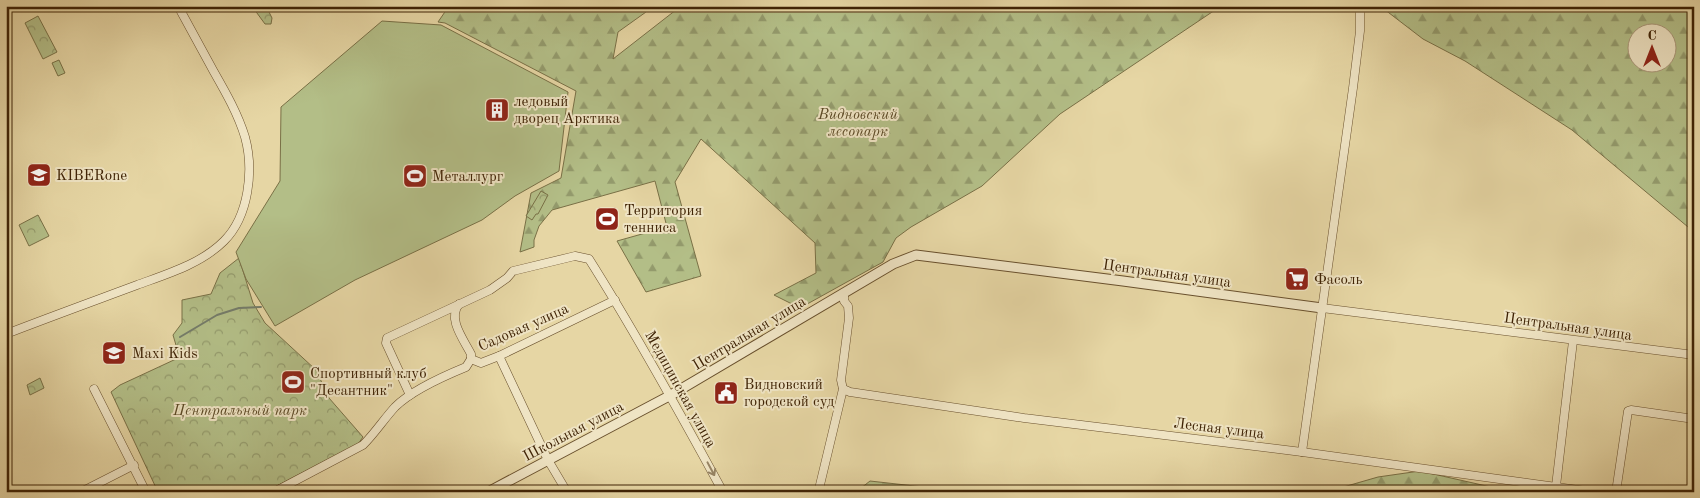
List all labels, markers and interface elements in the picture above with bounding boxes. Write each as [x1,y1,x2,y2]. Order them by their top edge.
north arrow [1628,22,1678,72]
text: С [1647,29,1657,43]
place label: ледовый дворец Арктика [514,95,621,127]
building icon: ледовый дворец Арктика [484,97,510,123]
park label: Видновский лесопарк [817,108,898,140]
school or university icon: KIBERone [26,162,52,188]
sports icon: Металлург [402,163,428,189]
place label: KIBERone [56,169,127,184]
place label: Металлург [432,170,503,185]
place label: Территория тенниса [624,204,703,236]
sports icon: Территория тенниса [594,206,620,232]
street label: Центральная улица [1102,258,1232,291]
supermarket icon: Фасоль [1284,266,1310,292]
place label: Фасоль [1314,273,1363,288]
street label: Центральная улица [691,294,809,374]
street label: Садовая улица [476,302,572,355]
street label: Центральная улица [1503,311,1633,344]
street label: Медицинская улица [641,329,718,451]
school or university icon: Maxi Kids [101,340,127,366]
place label: Maxi Kids [132,347,198,362]
place label: Спортивный клуб "Десантник" [310,367,427,399]
sports icon: Спортивный клуб "Десантник" [280,369,306,395]
place label: Видновский городской суд [744,378,835,410]
public building icon: Видновский городской суд [713,380,739,406]
street label: Школьная улица [521,399,627,465]
park label: Центральный парк [172,404,307,419]
street label: Лесная улица [1173,416,1266,443]
one-way arrow [707,461,716,476]

